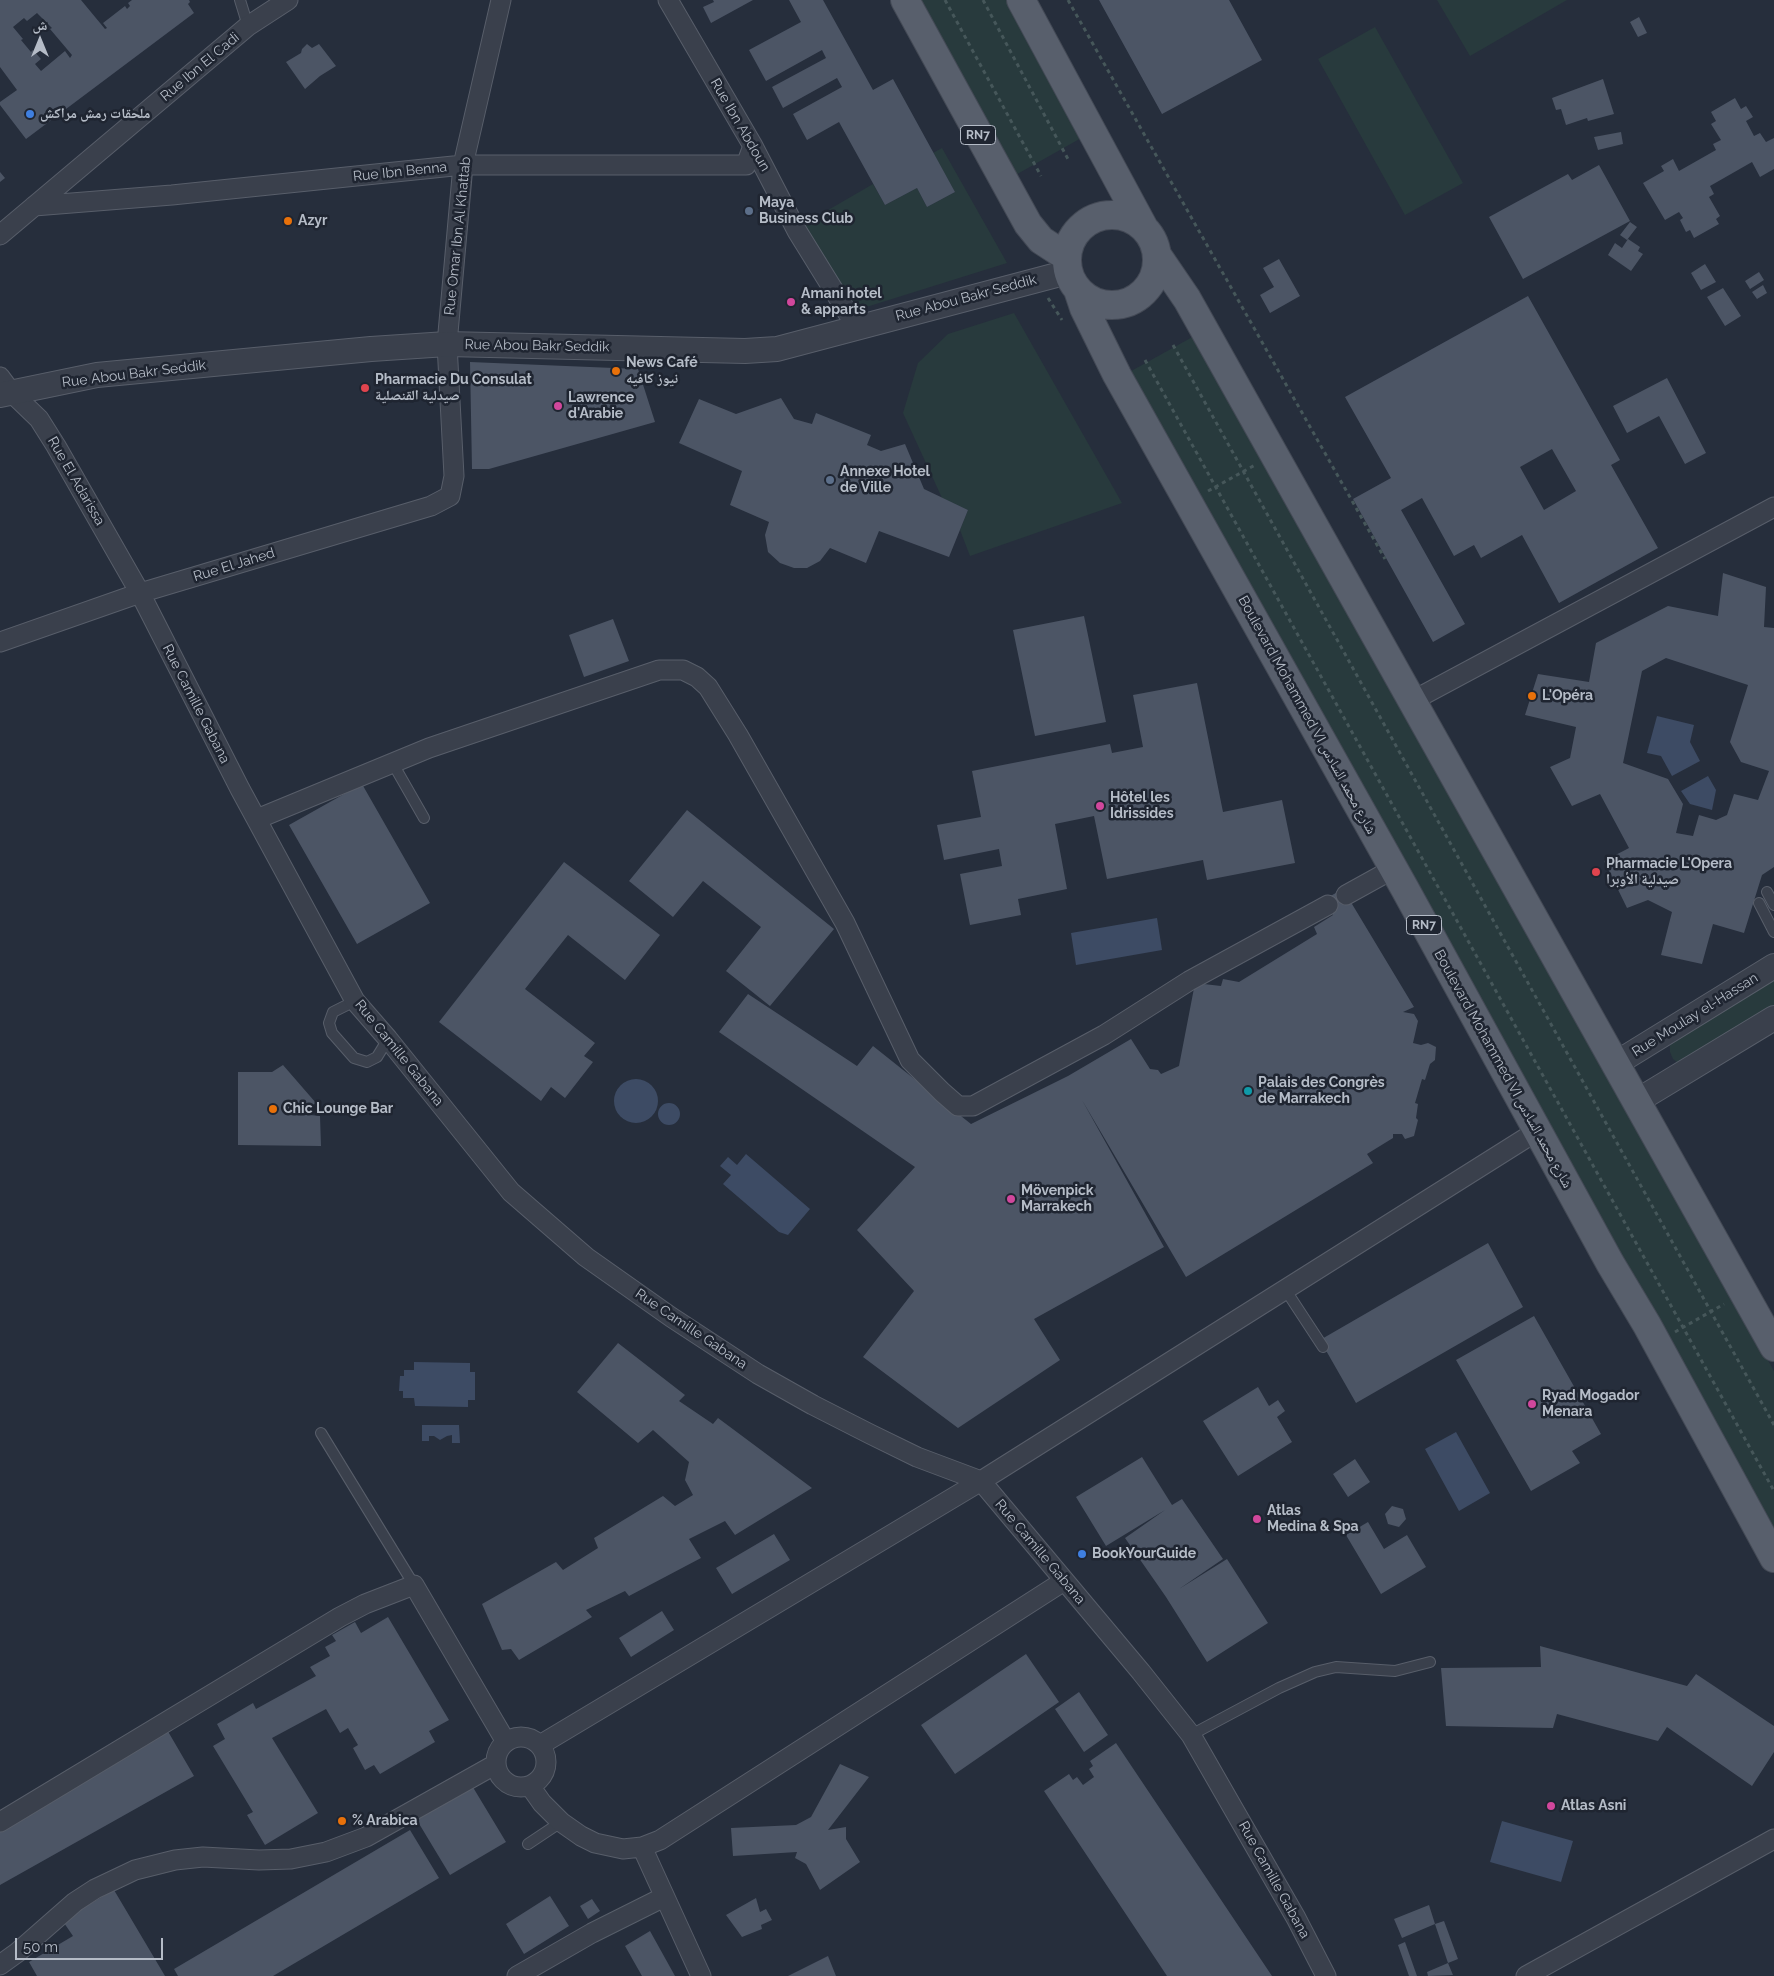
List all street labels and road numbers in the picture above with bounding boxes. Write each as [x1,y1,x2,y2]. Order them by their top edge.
street label: Rue Ibn El Cadi [157,29,243,105]
street label: Rue Ibn Abdoun [707,76,773,174]
road number: RN7 [960,126,996,144]
street label: Rue Omar Ibn Al Khattab [441,156,475,316]
street label: Rue Ibn Benna [352,159,448,185]
street label: Rue Abou Bakr Seddik [894,271,1038,325]
street label: Rue Abou Bakr Seddik [464,336,610,356]
street label: Rue Abou Bakr Seddik [61,357,207,391]
street label: Rue El Adarissa [44,434,108,528]
street label: Rue El Jahed [191,545,277,585]
street label: Boulevard Mohammed VI شارع محمد السادس [1234,593,1380,837]
street label: Rue Camille Gabana [159,642,233,766]
road number: RN7 [1406,916,1442,934]
street label: Boulevard Mohammed VI شارع محمد السادس [1430,947,1576,1191]
street label: Rue Moulay el-Hassan [1629,969,1761,1061]
street label: Rue Camille Gabana [351,997,447,1109]
street label: Rue Camille Gabana [632,1285,750,1373]
street label: Rue Camille Gabana [991,1496,1089,1608]
street label: Rue Camille Gabana [1235,1818,1313,1942]

